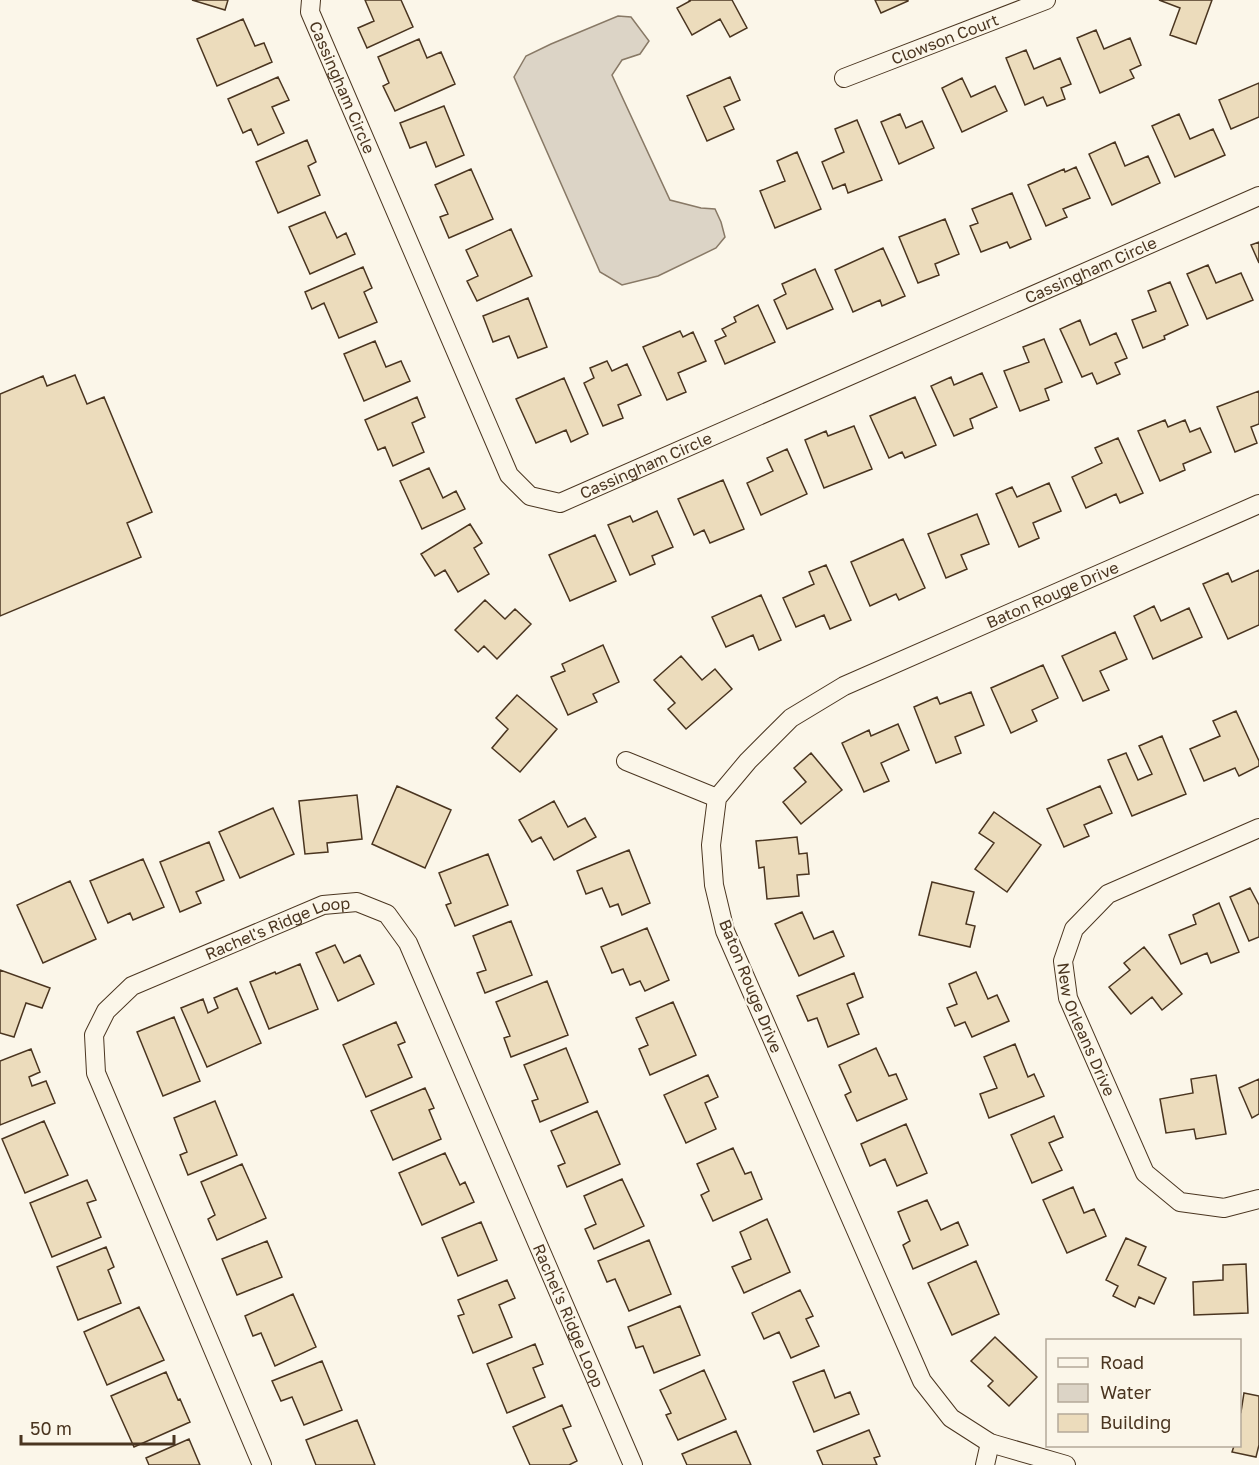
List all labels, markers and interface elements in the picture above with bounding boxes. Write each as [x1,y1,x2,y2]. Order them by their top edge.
street label: Clowson Court [888,9,1001,69]
street label: Cassingham Circle [305,18,380,157]
street label: Cassingham Circle [1021,232,1160,308]
street label: Cassingham Circle [576,428,715,503]
street label: Baton Rouge Drive [983,557,1122,632]
street label: Rachel's Ridge Loop [202,893,351,964]
street label: Baton Rouge Drive [715,916,787,1056]
street label: New Orleans Drive [1053,961,1120,1099]
street label: Rachel's Ridge Loop [529,1241,608,1390]
legend [1046,1339,1241,1447]
text: Road [1100,1351,1144,1373]
text: Water [1100,1381,1151,1403]
scale bar [21,1408,174,1446]
text: Building [1100,1411,1171,1433]
text: 50 m [30,1417,72,1439]

